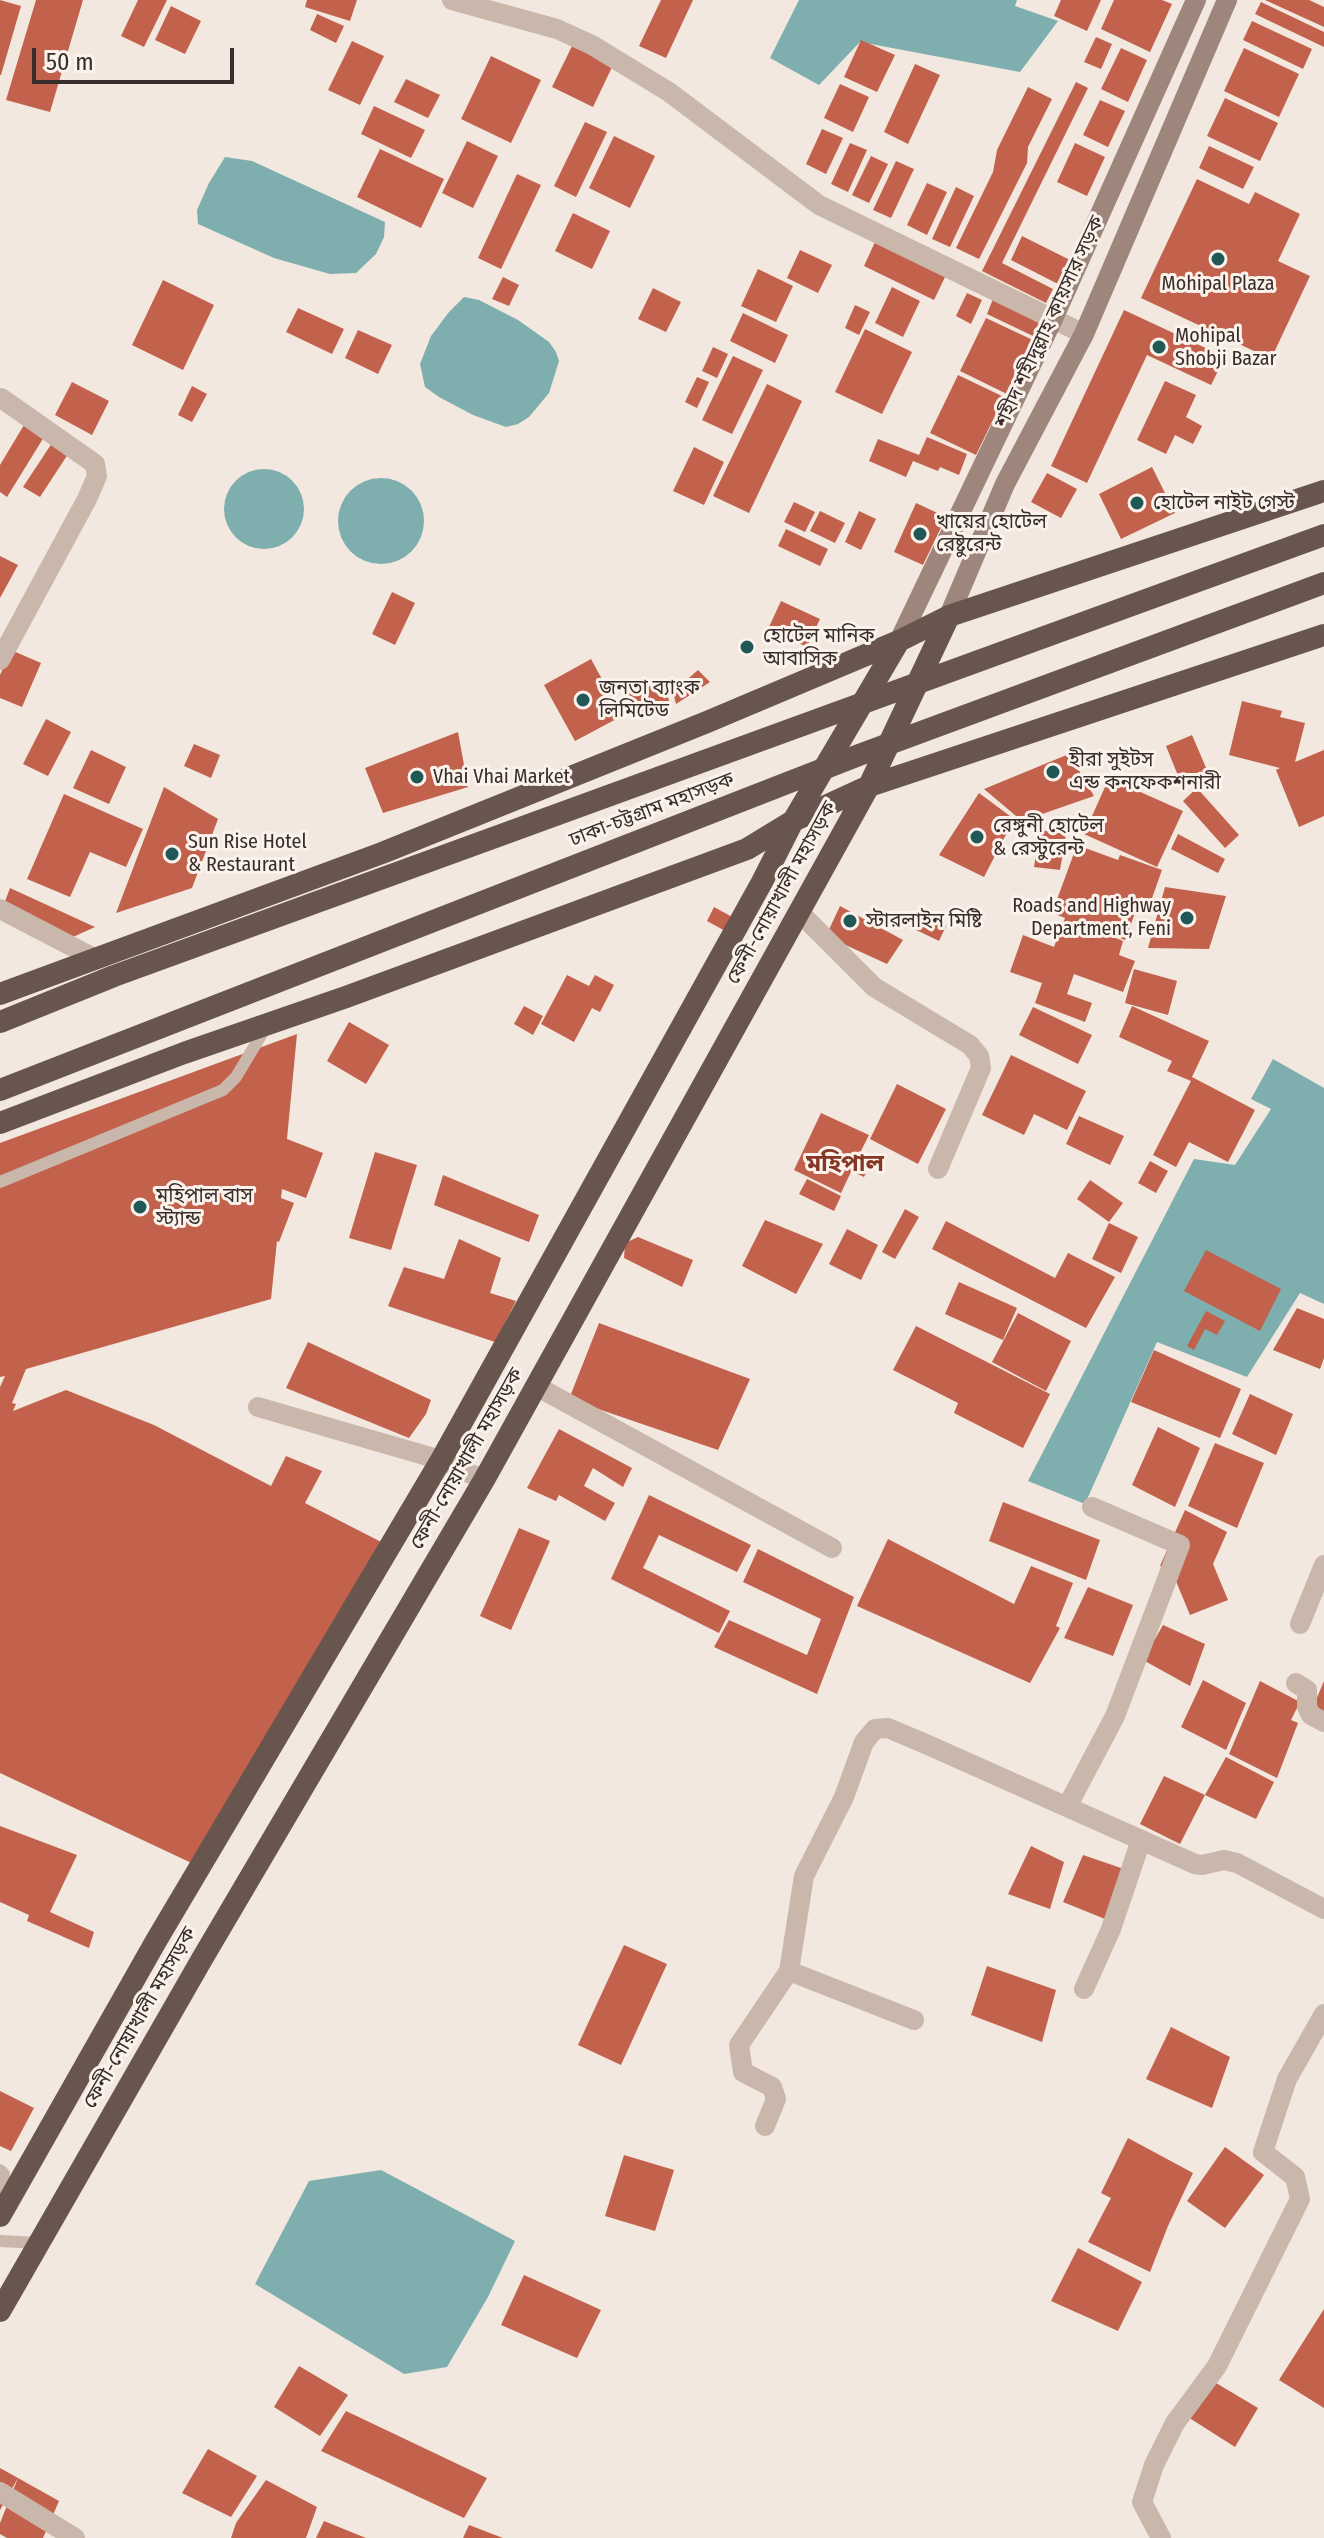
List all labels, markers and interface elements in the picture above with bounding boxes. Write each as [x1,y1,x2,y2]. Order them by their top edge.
scale bar [36,32,238,82]
text: 50 m [46,48,94,76]
street label: শহীদ শহীদুল্লাহ কায়সার সড়ক [990,212,1110,432]
marker: Mohipal Plaza [1209,250,1227,268]
place label: Mohipal Plaza [1161,272,1275,296]
place label: Mohipal Shobji Bazar [1175,324,1277,371]
marker: Mohipal Shobji Bazar [1150,338,1168,356]
place label: হোটেল নাইট গেস্ট [1153,491,1295,515]
marker: হোটেল নাইট গেস্ট [1128,494,1146,512]
place label: খায়ের হোটেল রেষ্টুরেন্ট [936,510,1047,557]
marker: খায়ের হোটেল রেষ্টুরেন্ট [911,525,929,543]
place label: হোটেল মানিক আবাসিক [763,624,875,671]
marker: হোটেল মানিক আবাসিক [738,638,756,656]
place label: জনতা ব্যাংক লিমিটেড [599,676,700,723]
marker: জনতা ব্যাংক লিমিটেড [574,691,592,709]
place label: হীরা সুইটস এন্ড কনফেকশনারী [1069,748,1221,795]
marker: হীরা সুইটস এন্ড কনফেকশনারী [1044,763,1062,781]
place label: Vhai Vhai Market [433,765,570,789]
marker: Vhai Vhai Market [408,768,426,786]
street label: ঢাকা-চট্টগ্রাম মহাসড়ক [566,768,738,852]
street label: ফেনী-নোয়াখালী মহাসড়ক [722,797,842,989]
place label: রেঙ্গুনী হোটেল & রেস্টুরেন্ট [993,814,1104,861]
marker: রেঙ্গুনী হোটেল & রেস্টুরেন্ট [968,828,986,846]
place label: Sun Rise Hotel & Restaurant [188,830,307,877]
marker: Sun Rise Hotel & Restaurant [163,845,181,863]
place label: Roads and Highway Department, Feni [1012,894,1171,941]
place label: স্টারলাইন মিষ্টি [866,909,982,933]
marker: Roads and Highway Department, Feni [1178,909,1196,927]
marker: স্টারলাইন মিষ্টি [841,912,859,930]
district label: মহিপাল [806,1150,884,1178]
place label: মহিপাল বাস স্ট্যান্ড [156,1184,253,1231]
marker: মহিপাল বাস স্ট্যান্ড [131,1198,149,1216]
street label: ফেনী-নোয়াখালী মহাসড়ক [405,1364,529,1554]
street label: ফেনী-নোয়াখালী মহাসড়ক [78,1923,202,2113]

